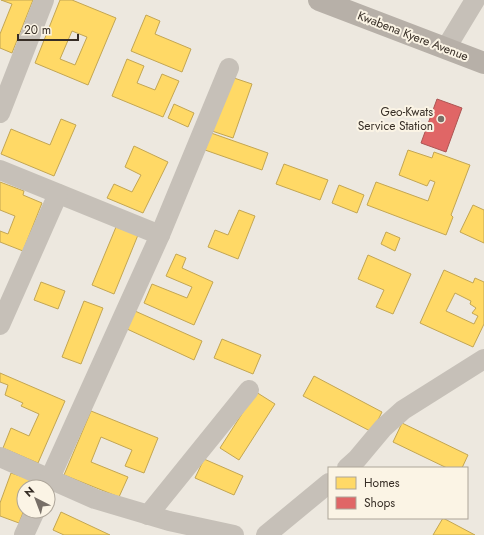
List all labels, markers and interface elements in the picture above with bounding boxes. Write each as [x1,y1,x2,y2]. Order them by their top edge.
street label: Kwabena Kyere Avenue [355,7,471,65]
scale bar [18,16,78,42]
text: 20 m [24,21,51,39]
place label: Geo-Kwats Service Station [358,103,433,135]
marker: Geo-Kwats Service Station [436,114,446,124]
legend [328,467,468,519]
text: Homes [364,474,400,492]
north arrow [16,479,56,519]
text: N [21,483,38,500]
text: Shops [364,494,395,512]

